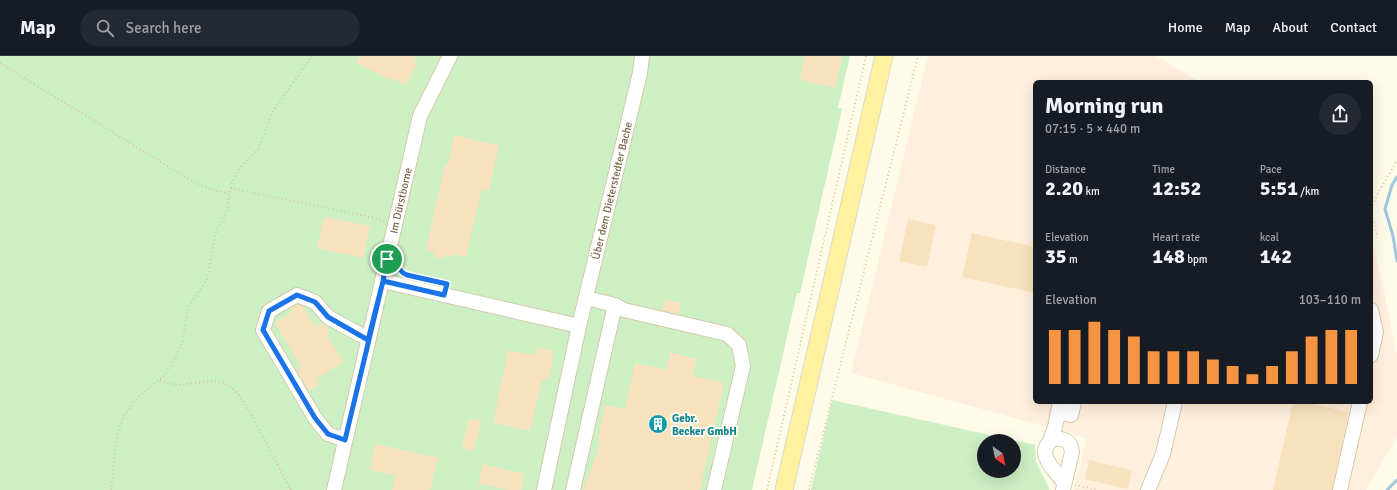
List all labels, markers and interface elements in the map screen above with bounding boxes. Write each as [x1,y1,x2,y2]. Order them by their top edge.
search box [80,10,360,46]
text: Map [20,16,56,40]
icon: search [94,17,116,39]
text: Search here [126,19,201,37]
text: Home [1168,19,1203,36]
text: Map [1225,19,1250,36]
text: About [1272,19,1308,36]
text: Contact [1330,19,1377,36]
text: Morning run [1045,92,1164,119]
button: share [1319,93,1361,135]
street label: Über dem Dieterstedter Bache [588,120,635,261]
text: 07:15 · 5 × 440 m [1045,121,1140,137]
text: Distance [1045,163,1086,176]
text: Time [1152,163,1175,176]
text: Pace [1260,163,1282,176]
street label: Im Dürstborne [387,166,415,235]
text: 2.20 [1045,176,1083,201]
text: 12:52 [1152,176,1201,201]
text: 5:51 [1260,176,1298,201]
text: km [1083,185,1100,198]
text: /km [1298,185,1319,198]
text: Elevation [1045,231,1089,244]
text: Heart rate [1152,231,1200,244]
text: kcal [1260,231,1279,244]
pin [370,242,404,276]
text: 35 [1045,244,1067,269]
text: 148 [1152,244,1185,269]
text: 142 [1260,244,1292,269]
icon: arrive [376,248,398,270]
text: m [1067,253,1078,266]
text: bpm [1185,253,1208,266]
text: Elevation [1045,292,1097,308]
text: 103–110 m [1299,292,1361,308]
place label: Gebr. Becker GmbH [672,412,737,438]
building icon: Gebr. Becker GmbH [647,413,669,435]
north arrow [977,434,1021,478]
map controls [977,434,1021,478]

